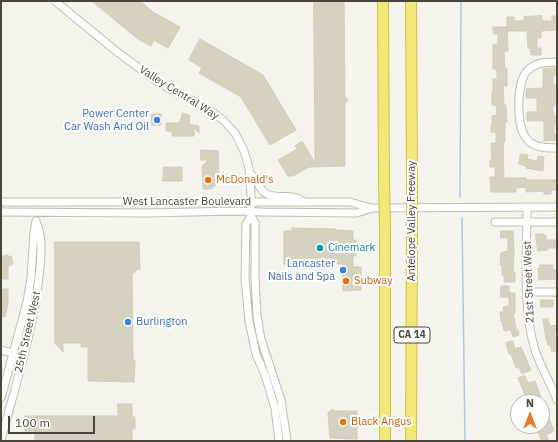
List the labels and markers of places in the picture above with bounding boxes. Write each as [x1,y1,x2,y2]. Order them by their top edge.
place label: Power Center Car Wash And Oil [64,107,149,133]
marker: Power Center Car Wash And Oil [152,115,162,125]
place label: McDonald's [216,173,274,187]
marker: McDonald's [203,175,213,185]
place label: Cinemark [328,241,375,255]
marker: Cinemark [315,243,325,253]
place label: Lancaster Nails and Spa [268,257,335,283]
marker: Lancaster Nails and Spa [338,265,348,275]
place label: Subway [354,274,393,288]
marker: Subway [341,276,351,286]
place label: Burlington [136,315,187,329]
marker: Burlington [123,317,133,327]
place label: Black Angus [351,415,412,429]
marker: Black Angus [338,417,348,427]

